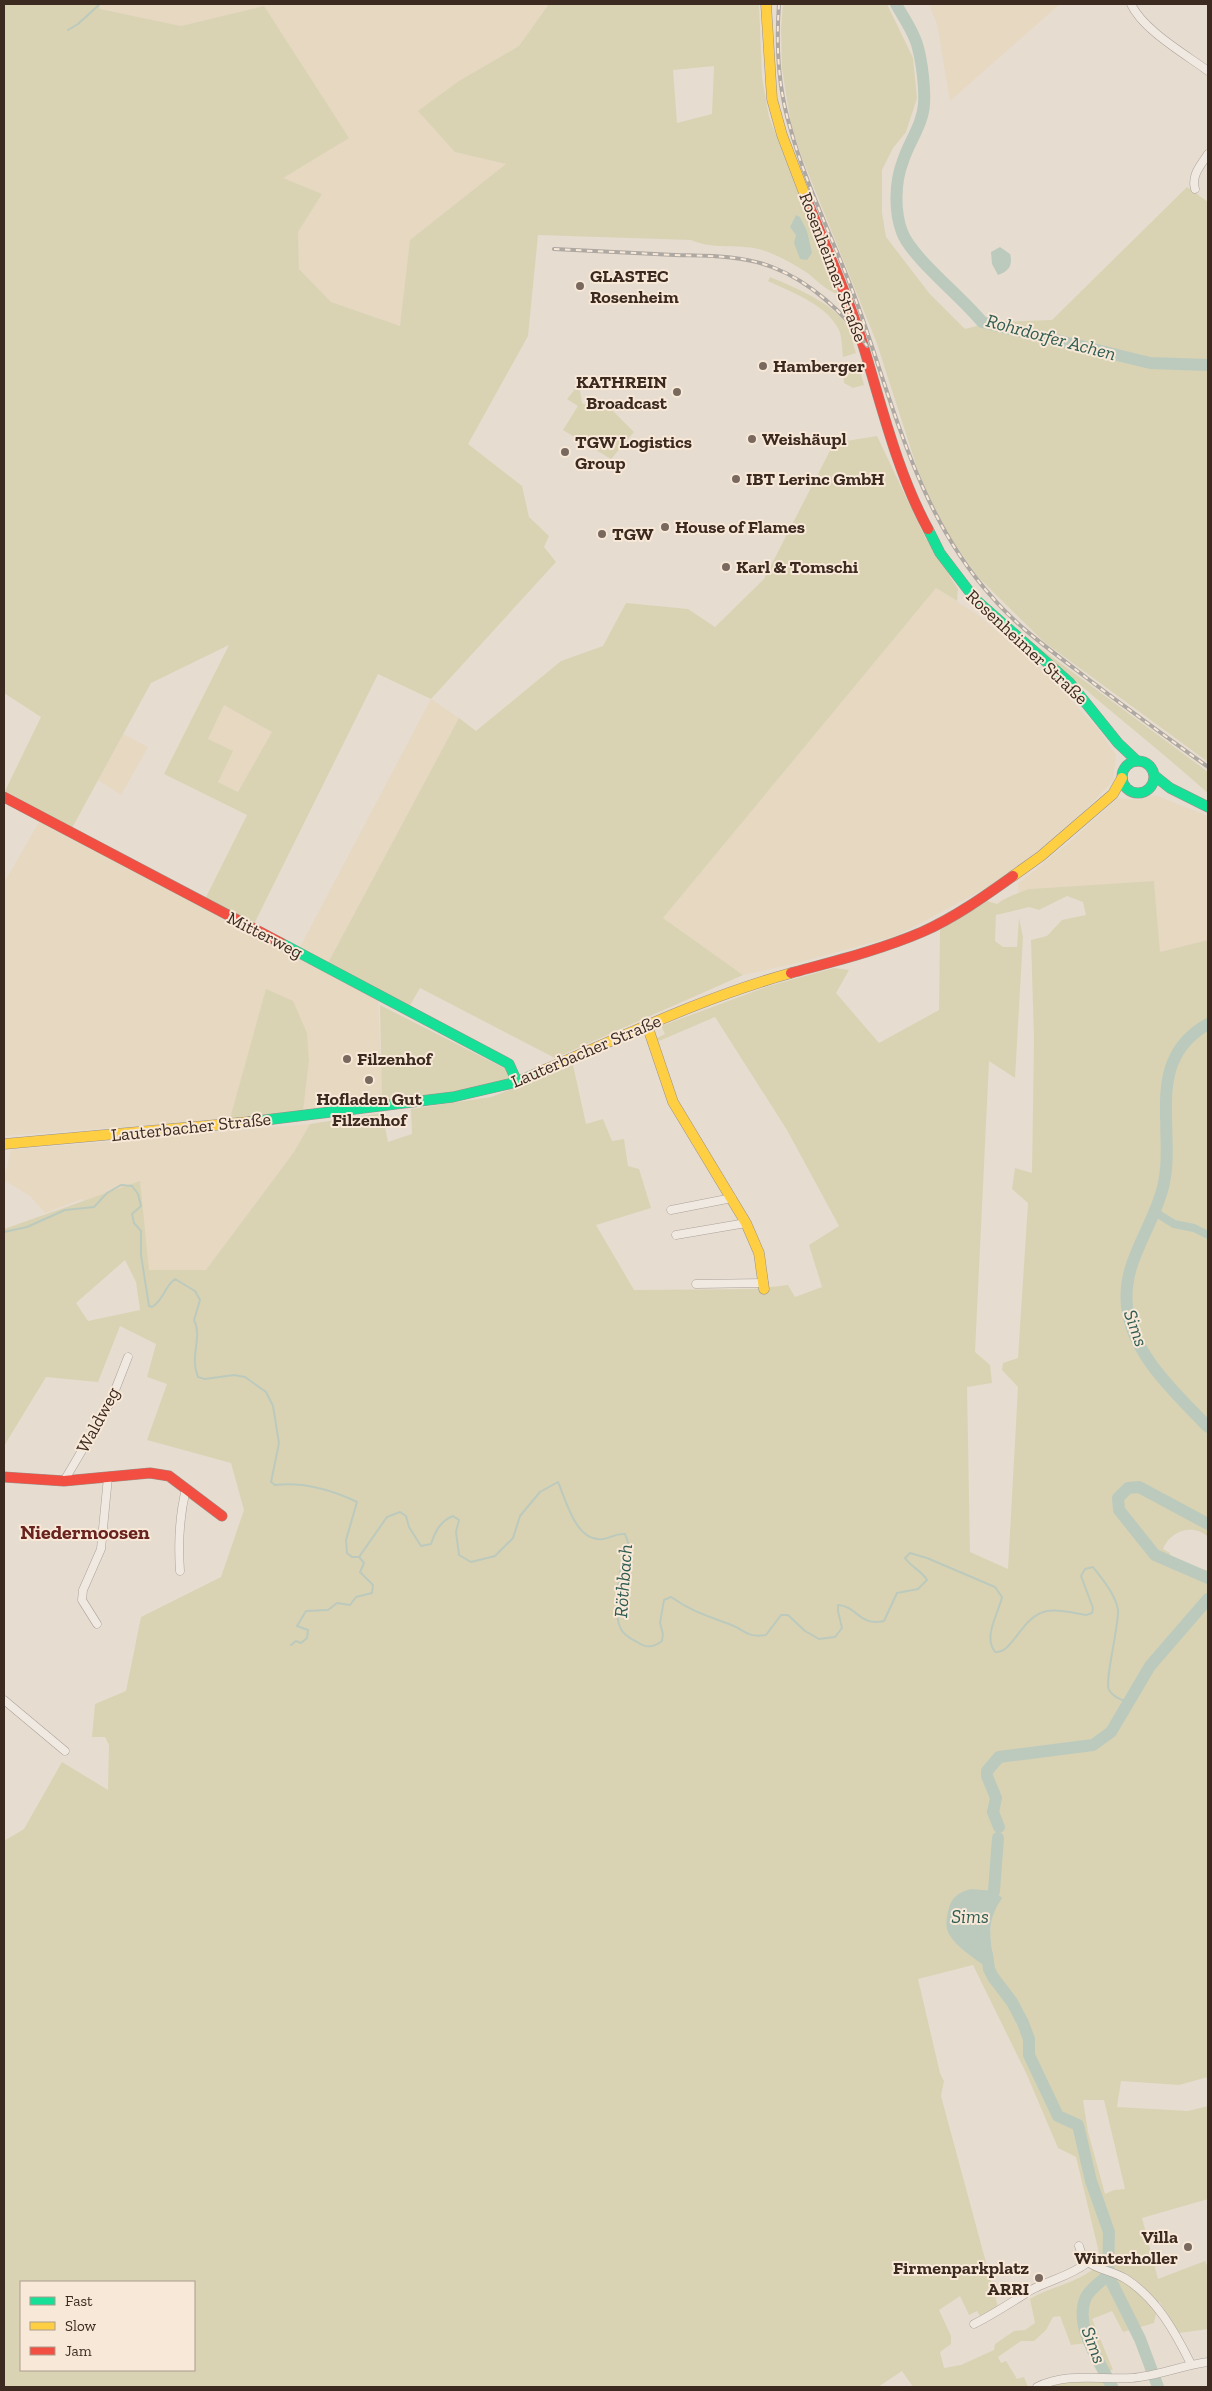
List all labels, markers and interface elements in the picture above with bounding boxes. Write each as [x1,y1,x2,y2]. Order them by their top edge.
street label: Rosenheimer Straße [794,189,872,345]
place label: GLASTEC Rosenheim [590,265,679,308]
marker: GLASTEC Rosenheim [574,280,586,292]
water label: Rohrdorfer Achen [984,309,1118,365]
place label: Hamberger [773,355,865,377]
marker: Hamberger [757,360,769,372]
place label: KATHREIN Broadcast [576,371,668,414]
marker: KATHREIN Broadcast [671,386,683,398]
place label: Weishäupl [762,428,847,450]
place label: TGW Logistics Group [575,431,692,474]
marker: Weishäupl [746,433,758,445]
marker: TGW Logistics Group [559,446,571,458]
place label: IBT Lerinc GmbH [746,468,885,490]
marker: IBT Lerinc GmbH [730,473,742,485]
place label: House of Flames [675,516,805,538]
marker: House of Flames [659,521,671,533]
place label: TGW [612,523,654,545]
marker: TGW [596,528,608,540]
place label: Karl & Tomschi [736,556,859,578]
marker: Karl & Tomschi [720,561,732,573]
street label: Rosenheimer Straße [962,585,1092,709]
street label: Mitterweg [223,907,307,964]
street label: Lauterbacher Straße [508,1010,664,1092]
place label: Filzenhof [357,1048,434,1070]
marker: Filzenhof [341,1053,353,1065]
marker: Hofladen Gut Filzenhof [363,1074,375,1086]
place label: Hofladen Gut Filzenhof [316,1088,423,1131]
street label: Lauterbacher Straße [110,1108,272,1146]
water label: Sims [1119,1306,1153,1350]
street label: Waldweg [72,1383,124,1457]
district label: Niedermoosen [20,1520,150,1544]
water label: Röthbach [609,1544,637,1618]
water label: Sims [951,1905,989,1928]
place label: Villa Winterholler [1074,2226,1178,2269]
marker: Villa Winterholler [1182,2241,1194,2253]
place label: Firmenparkplatz ARRI [893,2257,1029,2300]
marker: Firmenparkplatz ARRI [1033,2272,1045,2284]
legend [20,2281,195,2371]
text: Fast [65,2292,93,2310]
text: Slow [65,2317,97,2335]
water label: Sims [1077,2323,1111,2367]
text: Jam [65,2342,92,2360]

